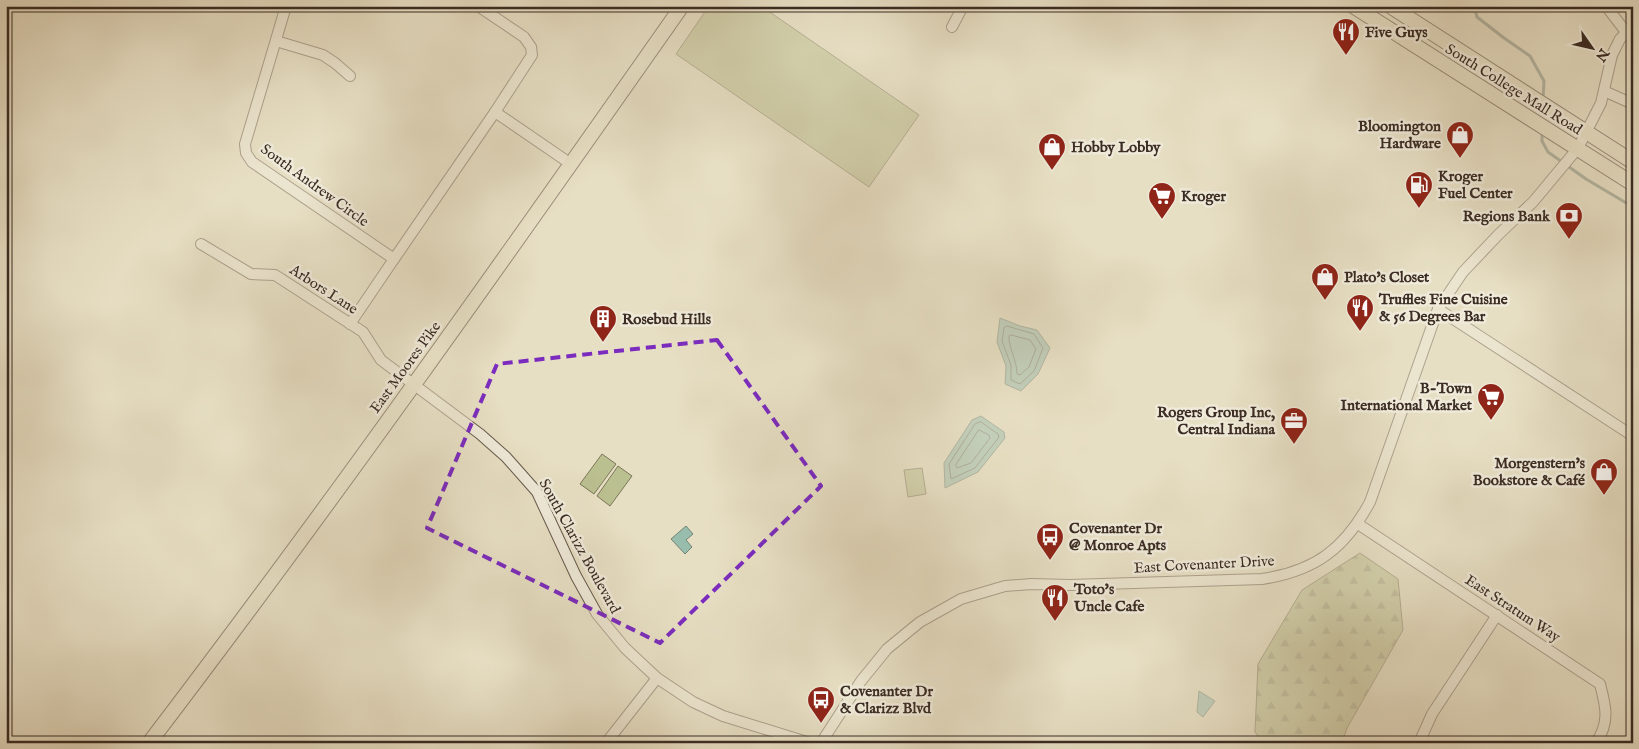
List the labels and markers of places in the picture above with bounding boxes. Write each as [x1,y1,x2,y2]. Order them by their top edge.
restaurant icon: Five Guys [1331,17,1361,56]
place label: Five Guys [1365,23,1428,42]
place label: Bloomington Hardware [1358,117,1441,153]
shop icon: Bloomington Hardware [1445,120,1475,159]
shop icon: Hobby Lobby [1037,132,1067,171]
place label: Hobby Lobby [1071,138,1161,157]
place label: Kroger Fuel Center [1438,167,1513,203]
fuel station icon: Kroger Fuel Center [1404,170,1434,209]
supermarket icon: Kroger [1147,181,1177,220]
place label: Kroger [1181,187,1226,206]
bank icon: Regions Bank [1554,201,1584,240]
place label: Regions Bank [1463,207,1551,226]
shop icon: Plato's Closet [1310,262,1340,301]
place label: Plato's Closet [1344,268,1430,287]
place label: Truffles Fine Cuisine & 56 Degrees Bar [1378,290,1508,326]
restaurant icon: Truffles Fine Cuisine & 56 Degrees Bar [1345,293,1375,332]
building icon: Rosebud Hills [588,304,618,343]
place label: Rosebud Hills [622,310,712,329]
place label: B-Town International Market [1341,379,1473,415]
supermarket icon: B-Town International Market [1476,382,1506,421]
place label: Rogers Group Inc, Central Indiana [1157,403,1276,439]
office icon: Rogers Group Inc, Central Indiana [1279,406,1309,445]
place label: Morgenstern's Bookstore & Café [1473,454,1586,490]
shop icon: Morgenstern's Bookstore & Café [1589,457,1619,496]
place label: Covenanter Dr @ Monroe Apts [1069,519,1167,555]
bus stop icon: Covenanter Dr @ Monroe Apts [1035,522,1065,561]
place label: Toto's Uncle Cafe [1073,580,1145,616]
restaurant icon: Toto's Uncle Cafe [1040,583,1070,622]
place label: Covenanter Dr & Clarizz Blvd [840,682,933,718]
bus stop icon: Covenanter Dr & Clarizz Blvd [806,685,836,724]

